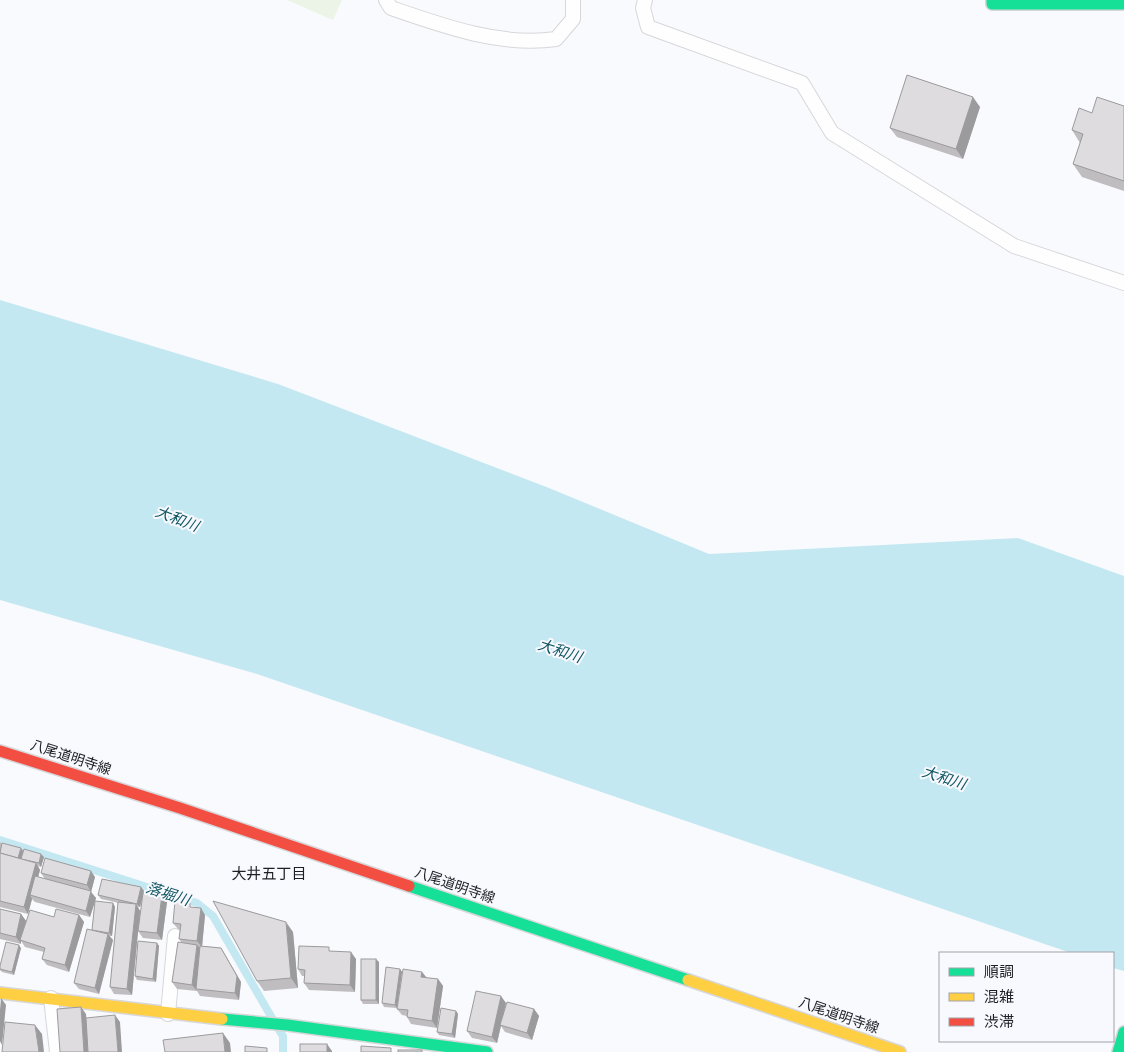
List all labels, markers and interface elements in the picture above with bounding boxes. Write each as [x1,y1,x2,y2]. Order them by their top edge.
water label: 大和川 [153,502,203,535]
water label: 大和川 [536,635,586,666]
street label: 八尾道明寺線 [29,735,114,778]
water label: 大和川 [920,762,970,793]
street label: 八尾道明寺線 [413,863,498,906]
district label: 大井五丁目 [231,864,307,882]
water label: 落堀川 [144,878,194,909]
legend [939,952,1114,1042]
text: 順調 [984,962,1014,980]
text: 混雑 [984,987,1014,1005]
street label: 八尾道明寺線 [797,993,882,1036]
text: 渋滞 [984,1012,1014,1030]

